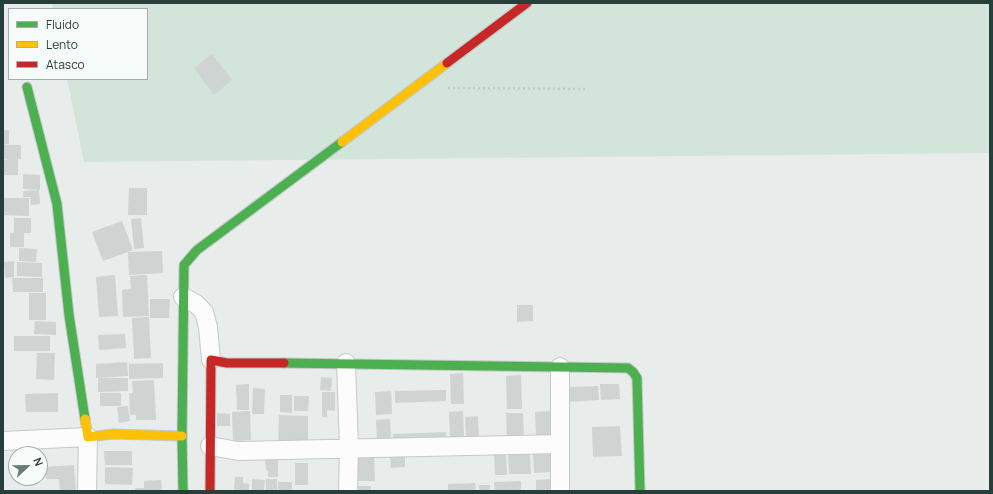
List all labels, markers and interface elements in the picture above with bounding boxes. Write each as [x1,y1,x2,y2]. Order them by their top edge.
legend [8,8,148,80]
text: Fluido [46,16,79,33]
text: Lento [46,36,78,53]
text: Atasco [46,56,85,73]
north arrow [8,446,48,486]
text: N [30,455,47,468]

